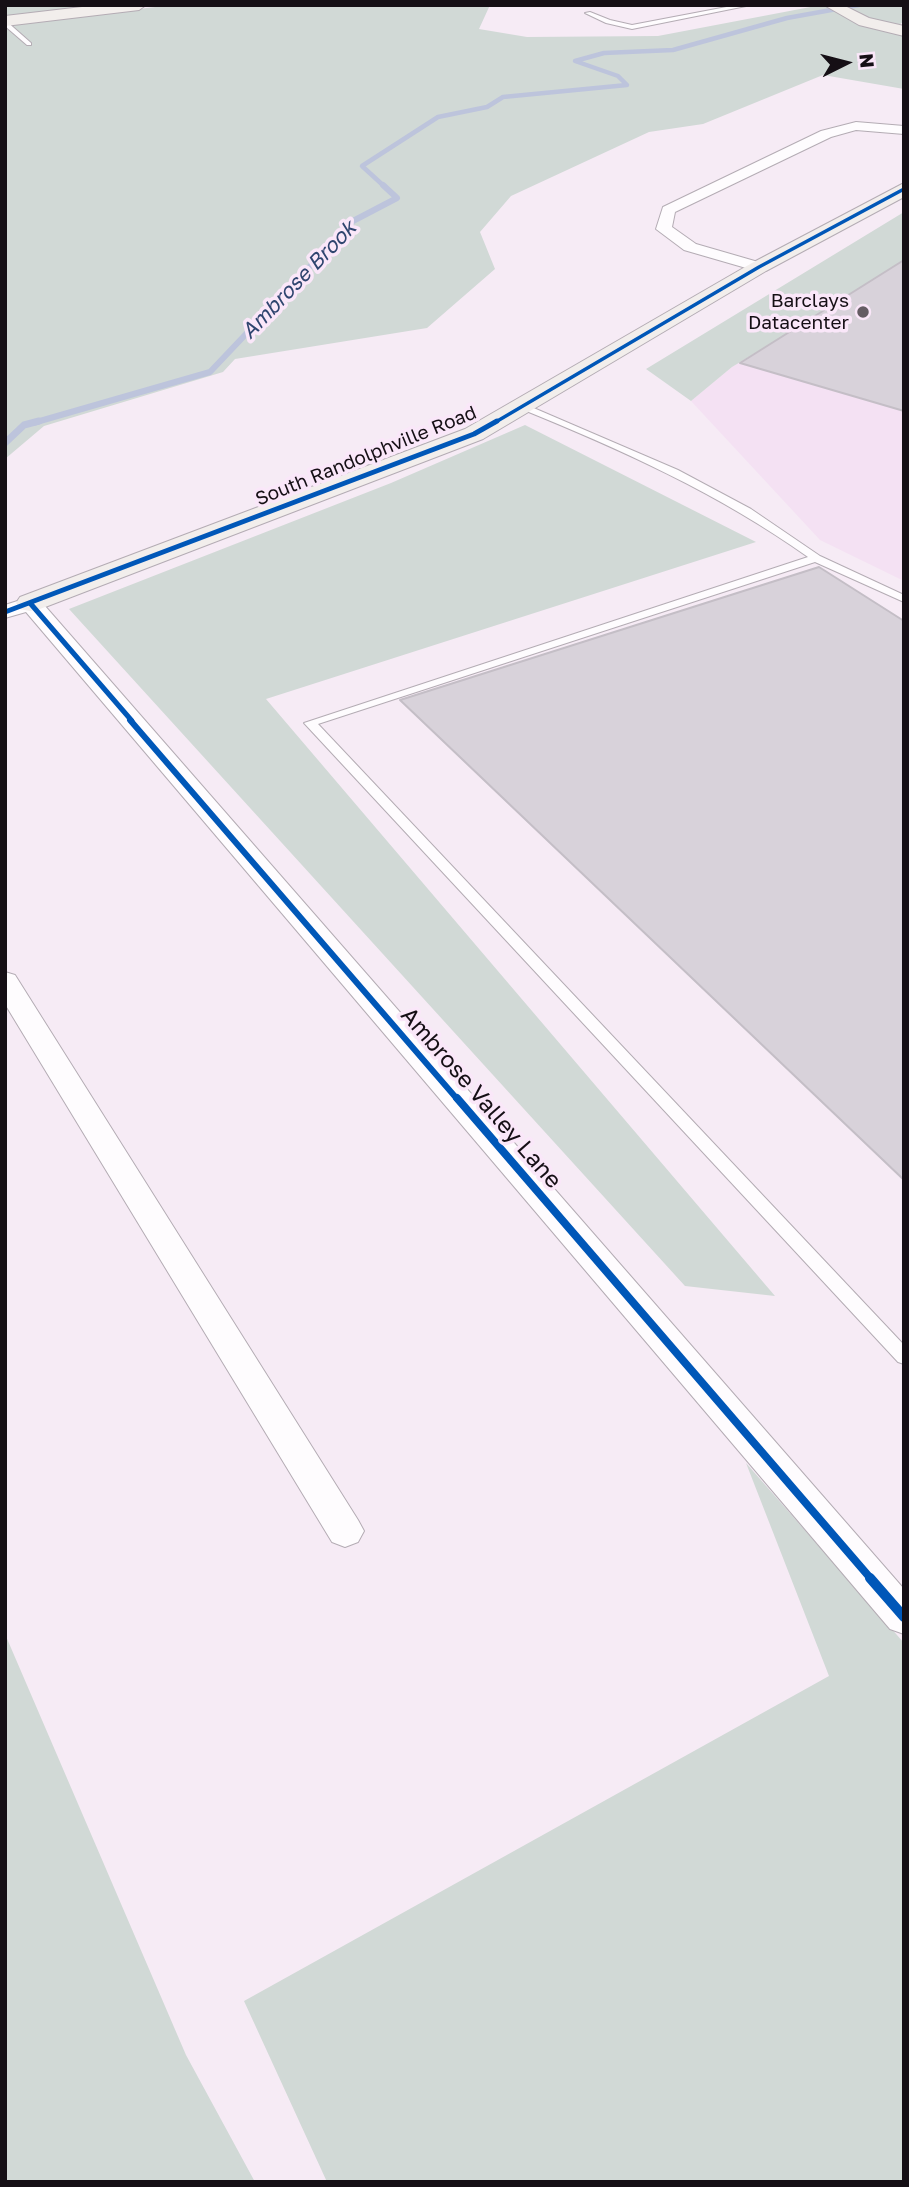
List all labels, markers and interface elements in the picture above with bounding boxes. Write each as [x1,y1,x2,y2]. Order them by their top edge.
north arrow [811,28,881,98]
text: N [855,52,880,69]
water label: Ambrose Brook [237,216,361,344]
place label: Barclays Datacenter [748,290,849,334]
marker: Barclays Datacenter [855,304,871,320]
street label: South Randolphville Road [252,401,480,511]
street label: Ambrose Valley Lane [395,1002,567,1194]

